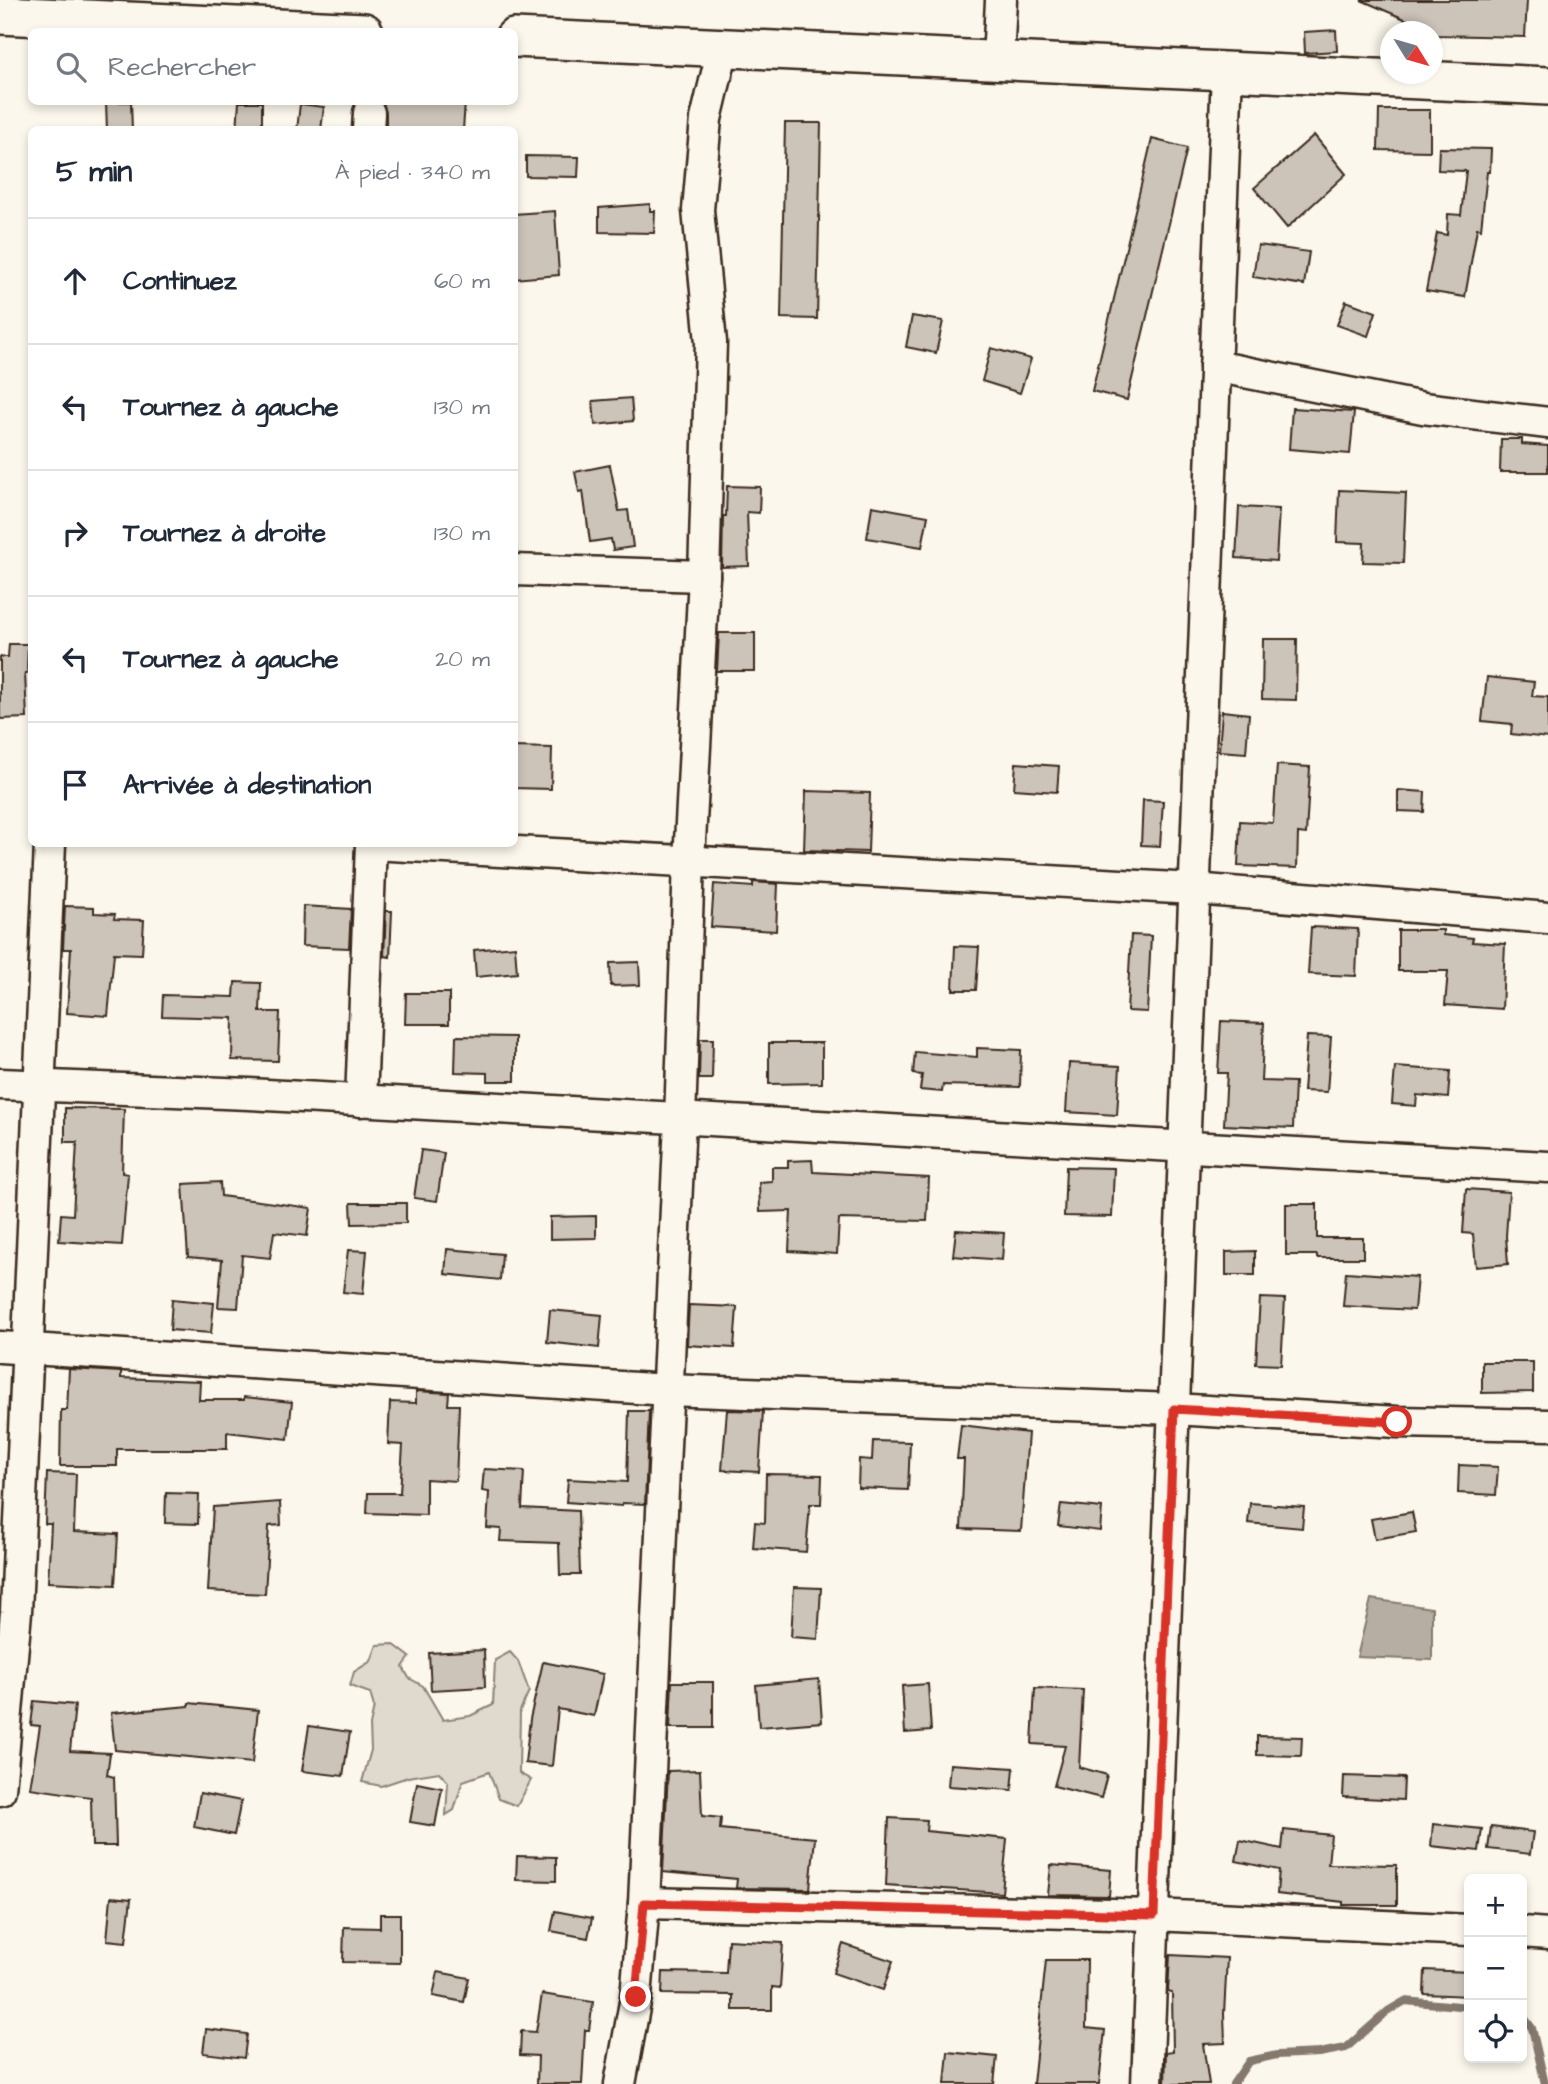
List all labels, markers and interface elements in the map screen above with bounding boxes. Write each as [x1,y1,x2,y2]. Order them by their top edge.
north arrow [1380,21,1443,84]
search box [28,28,518,105]
icon: search [52,48,90,86]
text: Rechercher [108,49,256,85]
text: 5 min [56,151,132,193]
text: À pied · 340 m [335,156,490,188]
icon: ahead [56,262,94,300]
text: Continuez [123,263,237,299]
text: 60 m [434,265,490,297]
icon: left [56,388,94,426]
text: Tournez à gauche [123,389,339,425]
text: 130 m [434,391,490,423]
icon: right [56,514,94,552]
text: Tournez à droite [123,515,326,551]
text: 130 m [434,517,490,549]
icon: left [56,640,94,678]
text: Tournez à gauche [123,641,339,677]
text: 20 m [435,643,490,675]
icon: arrive [56,766,94,804]
text: Arrivée à destination [123,767,371,803]
route start [1381,1406,1412,1437]
map controls [1464,1874,1527,2063]
button: + [1464,1874,1527,1937]
button: − [1464,1937,1527,2000]
route end [620,1981,651,2012]
button: locate [1464,2000,1527,2063]

